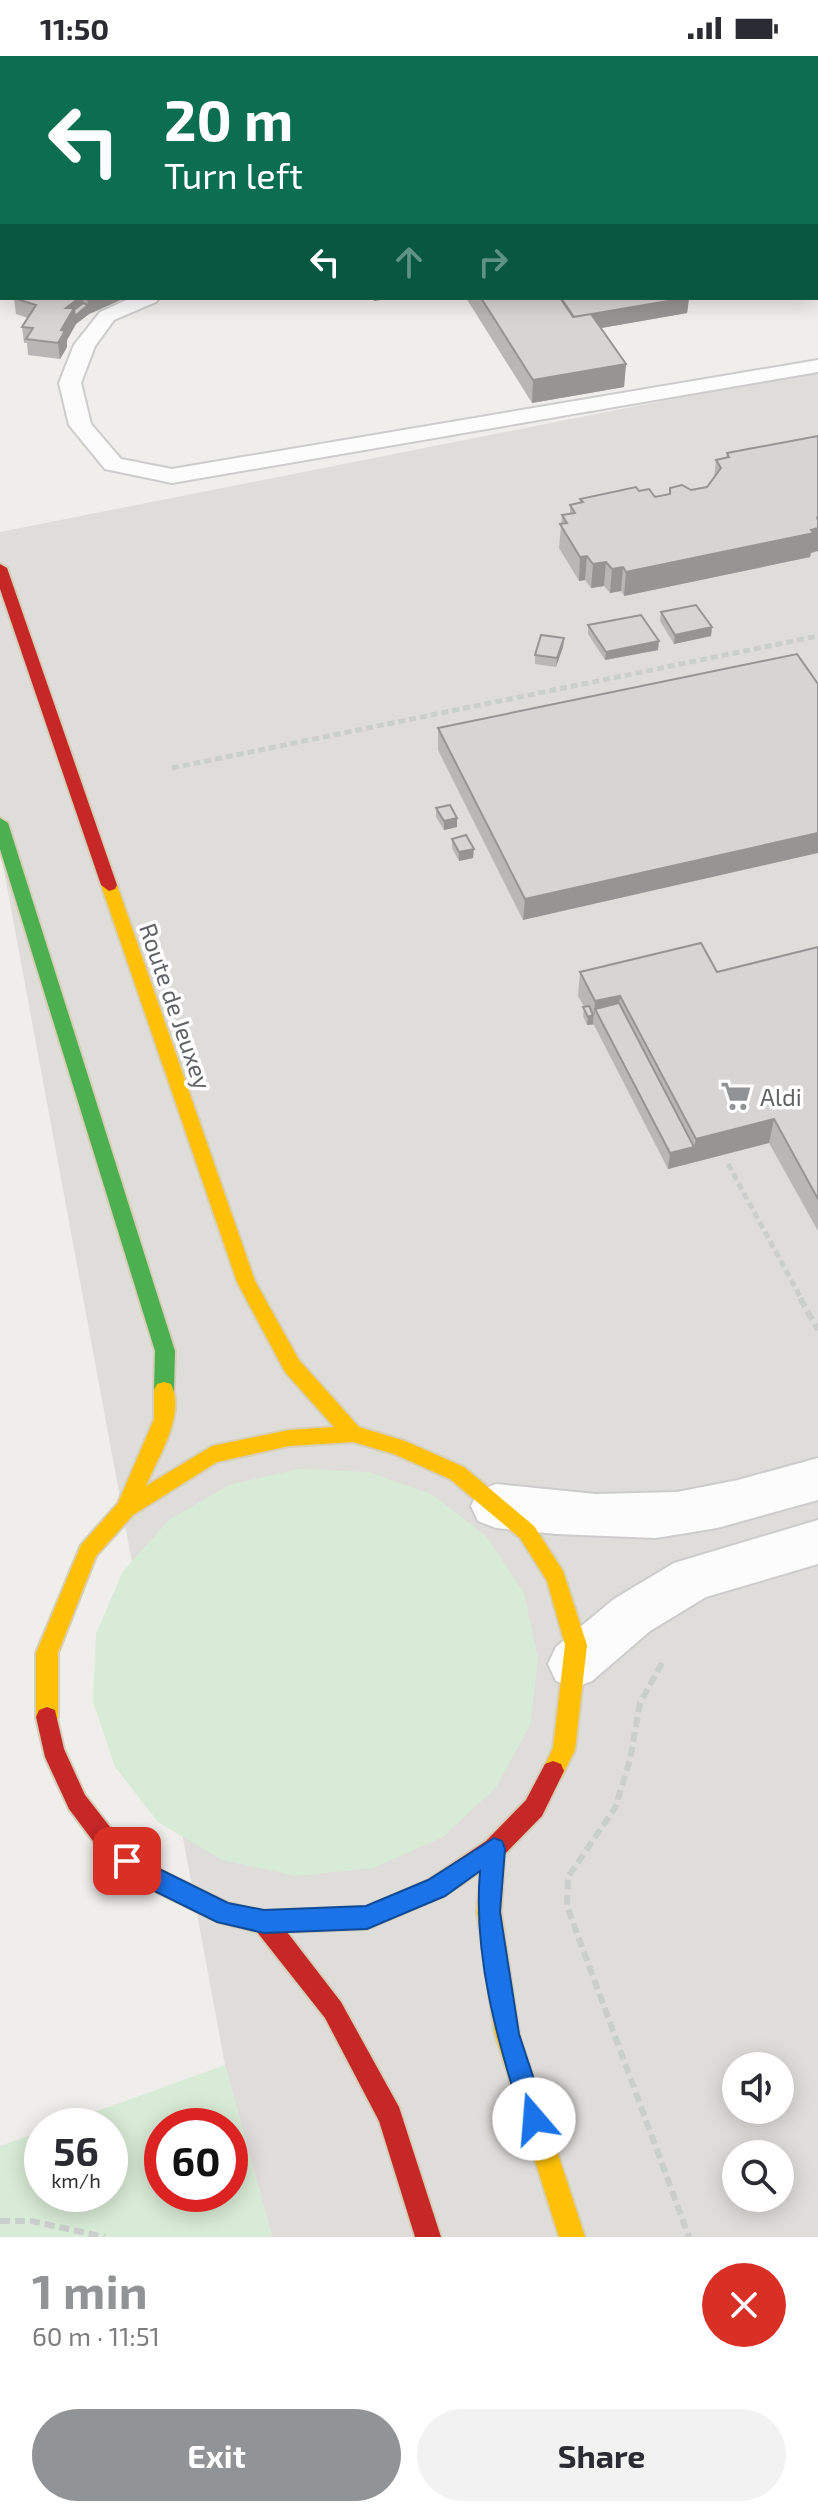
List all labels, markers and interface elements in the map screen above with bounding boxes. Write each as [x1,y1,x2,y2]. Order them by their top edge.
text: 11:50 [40,10,109,46]
text: 20 m [164,85,293,152]
icon: left [32,88,136,192]
text: Turn left [164,153,303,196]
icon: left [303,240,347,284]
icon: ahead [387,240,431,284]
icon: right [471,240,515,284]
street label: Route de Jeuxey [134,919,218,1093]
supermarket icon: Aldi [719,1079,753,1113]
place label: Aldi [760,1082,802,1111]
pin [93,1827,161,1895]
icon: arrive [105,1839,149,1883]
map controls [722,2052,794,2212]
button: sound [722,2052,794,2124]
position arrow [492,2077,576,2161]
speed limit sign: 60 [144,2108,248,2212]
text: 56 [53,2126,99,2174]
button: search [722,2140,794,2212]
text: km/h [51,2168,101,2192]
text: 1 min [32,2261,148,2319]
button: close [702,2263,786,2347]
text: 60 m · 11:51 [32,2320,160,2351]
button: Exit [32,2409,401,2501]
button: Share [417,2409,786,2501]

